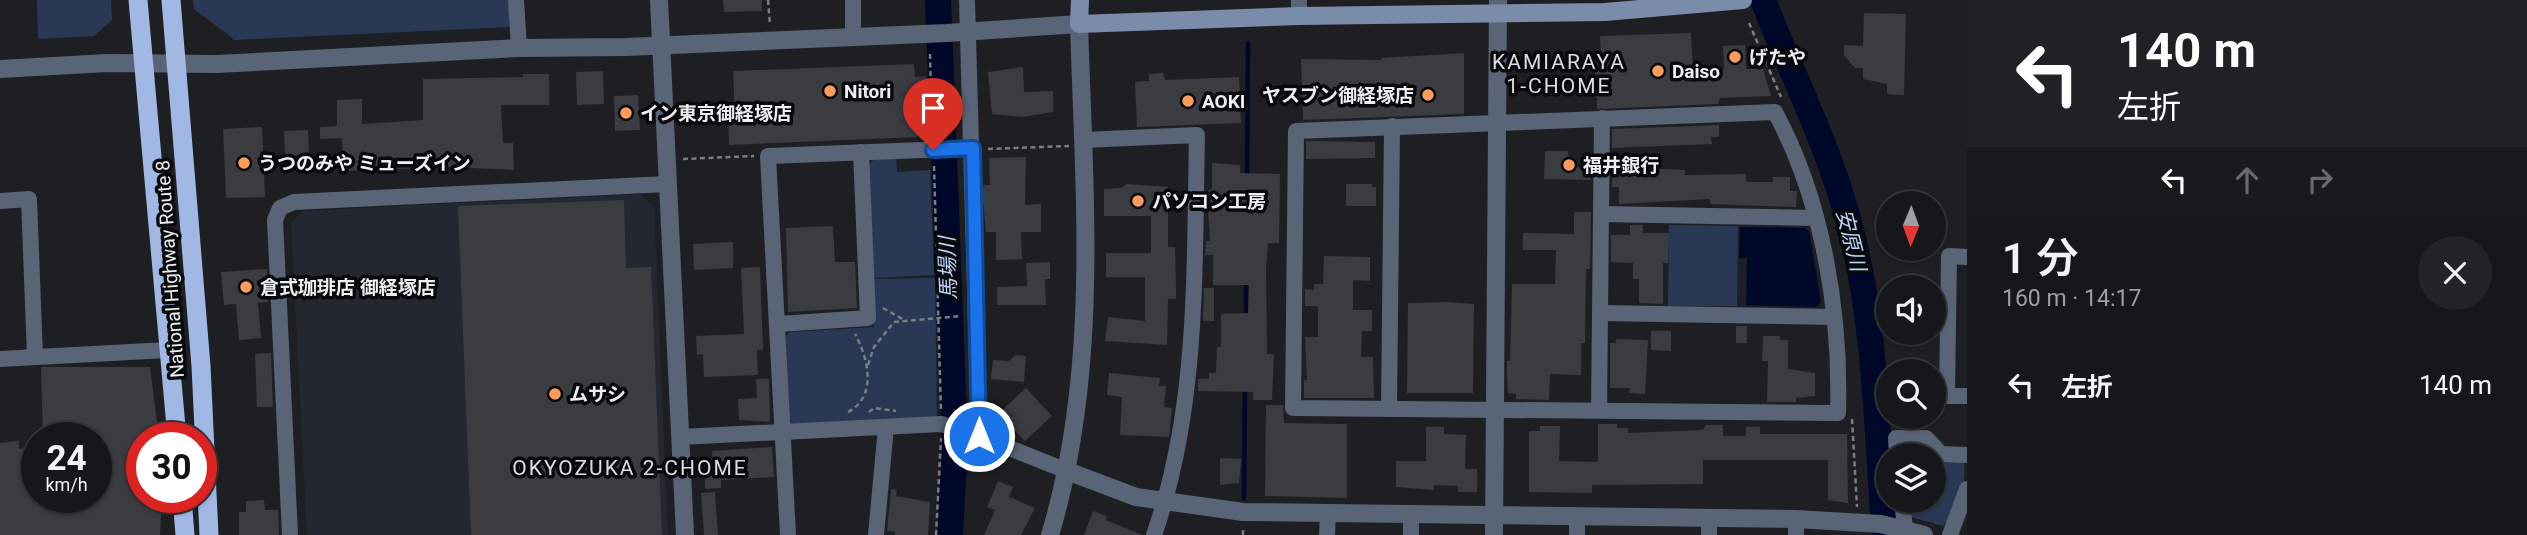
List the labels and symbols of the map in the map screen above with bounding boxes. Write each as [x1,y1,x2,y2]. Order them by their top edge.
place label: げたや [1749,46,1806,69]
marker: げたや [1727,49,1743,65]
district label: KAMIARAYA 1-CHOME [1492,50,1626,98]
place label: Daiso [1672,60,1720,83]
marker: Daiso [1650,63,1666,79]
pin [903,78,963,150]
place label: Nitori [844,80,891,103]
marker: Nitori [822,83,838,99]
place label: ヤスブン御経塚店 [1262,84,1414,107]
marker: ヤスブン御経塚店 [1420,87,1436,103]
place label: AOKI [1202,90,1245,113]
marker: AOKI [1180,93,1196,109]
place label: イン東京御経塚店 [640,102,792,125]
marker: イン東京御経塚店 [618,105,634,121]
place label: うつのみや ミューズイン [258,152,471,175]
place label: 福井銀行 [1583,154,1659,177]
marker: うつのみや ミューズイン [236,155,252,171]
marker: 福井銀行 [1561,157,1577,173]
street label: National Highway Route 8 [151,160,189,378]
place label: パソコン工房 [1152,190,1266,213]
north arrow [1876,191,1946,261]
marker: パソコン工房 [1130,193,1146,209]
water label: 安原川 [1832,207,1871,275]
water label: 馬場川 [935,234,961,300]
place label: 倉式珈琲店 御経塚店 [260,276,436,299]
marker: 倉式珈琲店 御経塚店 [238,279,254,295]
place label: ムサシ [569,383,626,406]
marker: ムサシ [547,386,563,402]
position arrow [942,399,1016,473]
speed limit sign: 30 [126,422,217,513]
district label: OKYOZUKA 2-CHOME [512,456,748,480]

